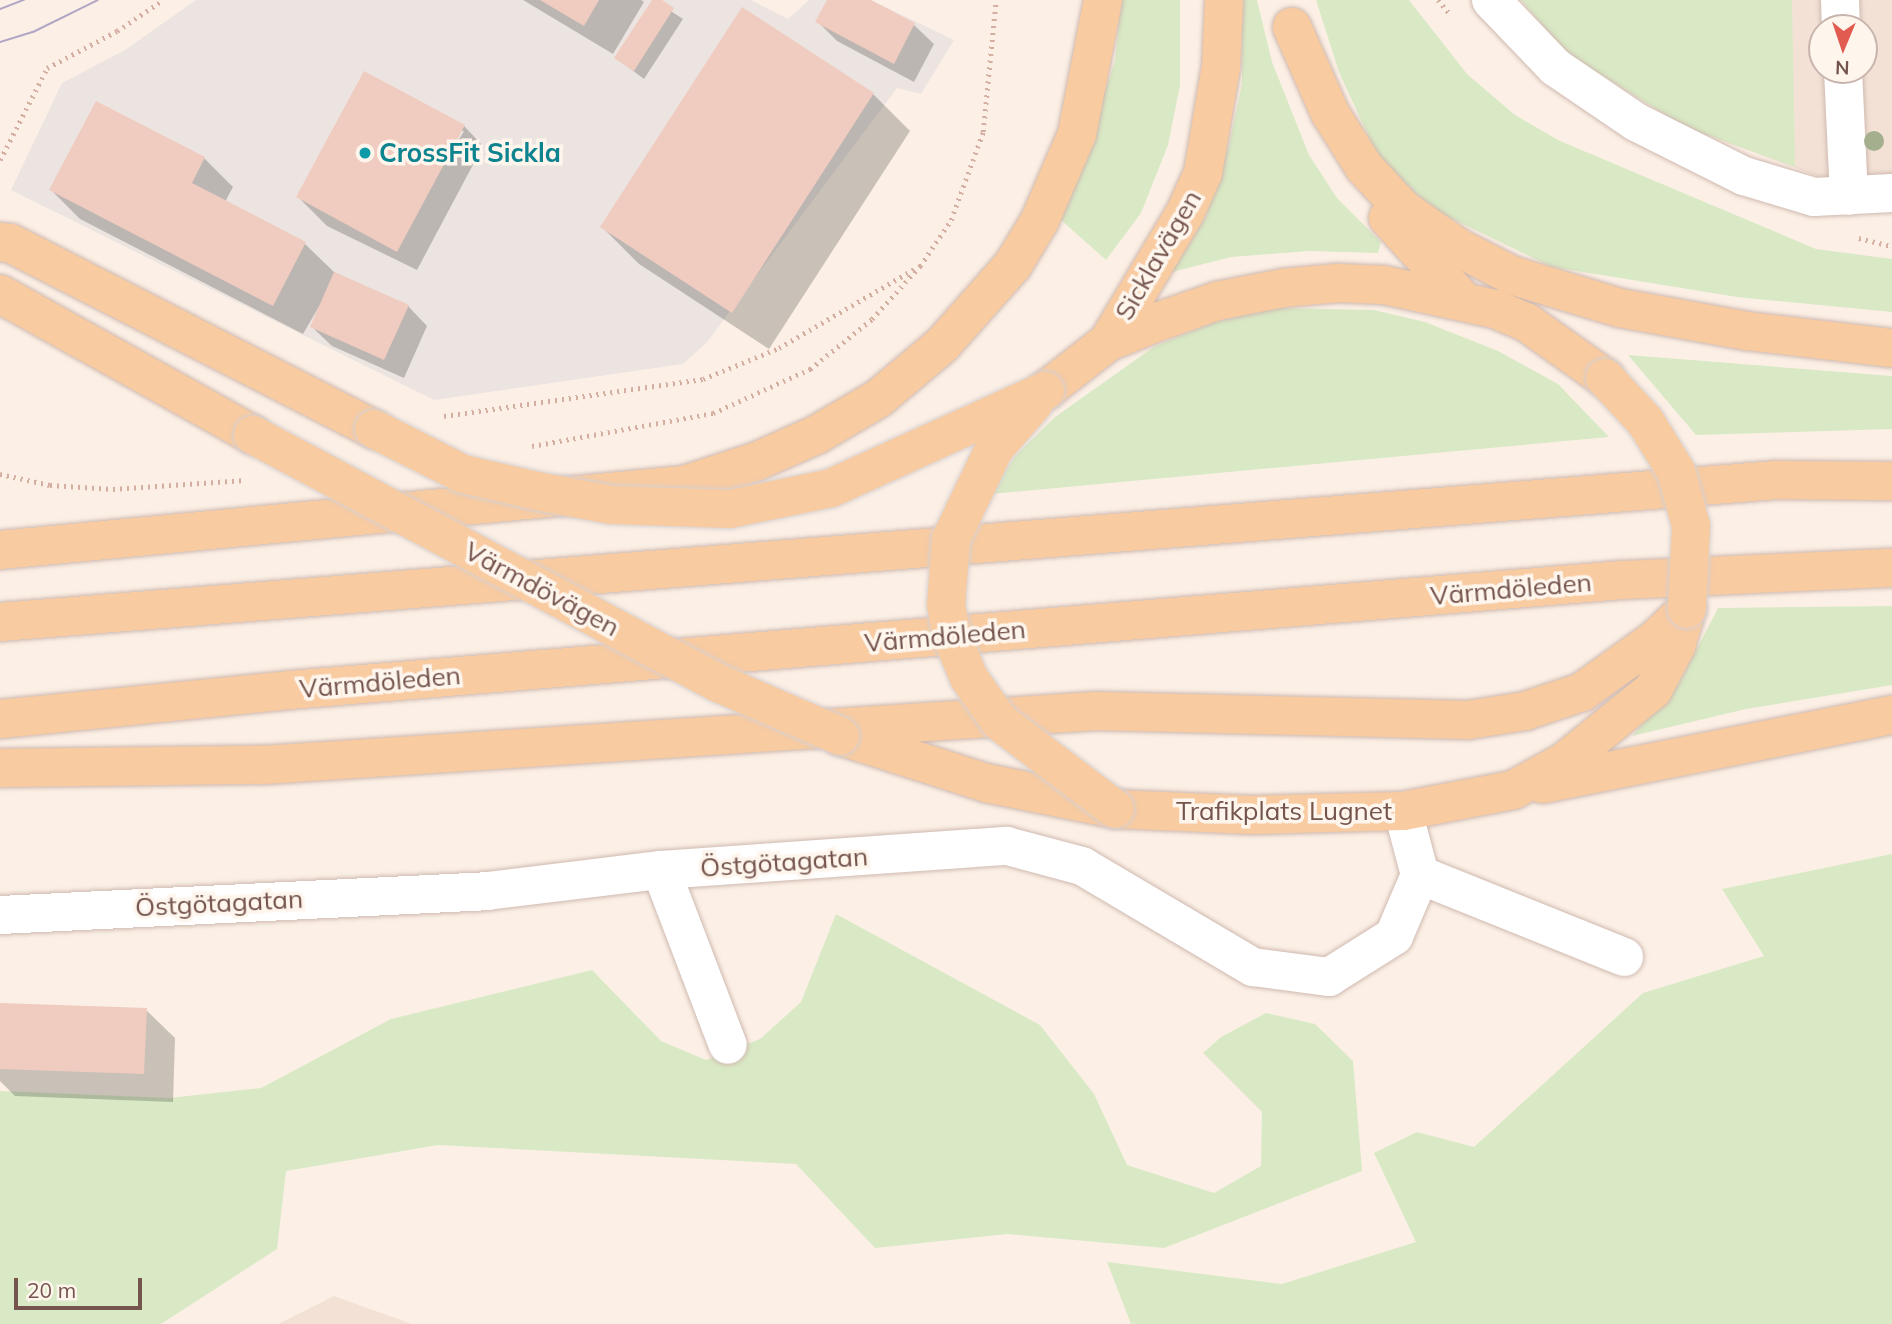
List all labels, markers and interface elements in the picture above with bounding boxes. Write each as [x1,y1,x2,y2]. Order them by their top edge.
north arrow [1808,14,1878,84]
text: N [1835,56,1850,80]
place label: CrossFit Sickla [379,137,561,169]
marker: CrossFit Sickla [357,145,373,161]
street label: Sicklavägen [1108,185,1208,325]
street label: Värmdövägen [459,535,625,643]
street label: Värmdöleden [1429,566,1593,612]
street label: Värmdöleden [863,613,1027,659]
street label: Värmdöleden [298,659,462,705]
street label: Trafikplats Lugnet [1176,795,1392,827]
street label: Östgötagatan [699,841,869,883]
street label: Östgötagatan [134,883,304,923]
scale bar [18,1264,145,1308]
text: 20 m [27,1277,76,1303]

